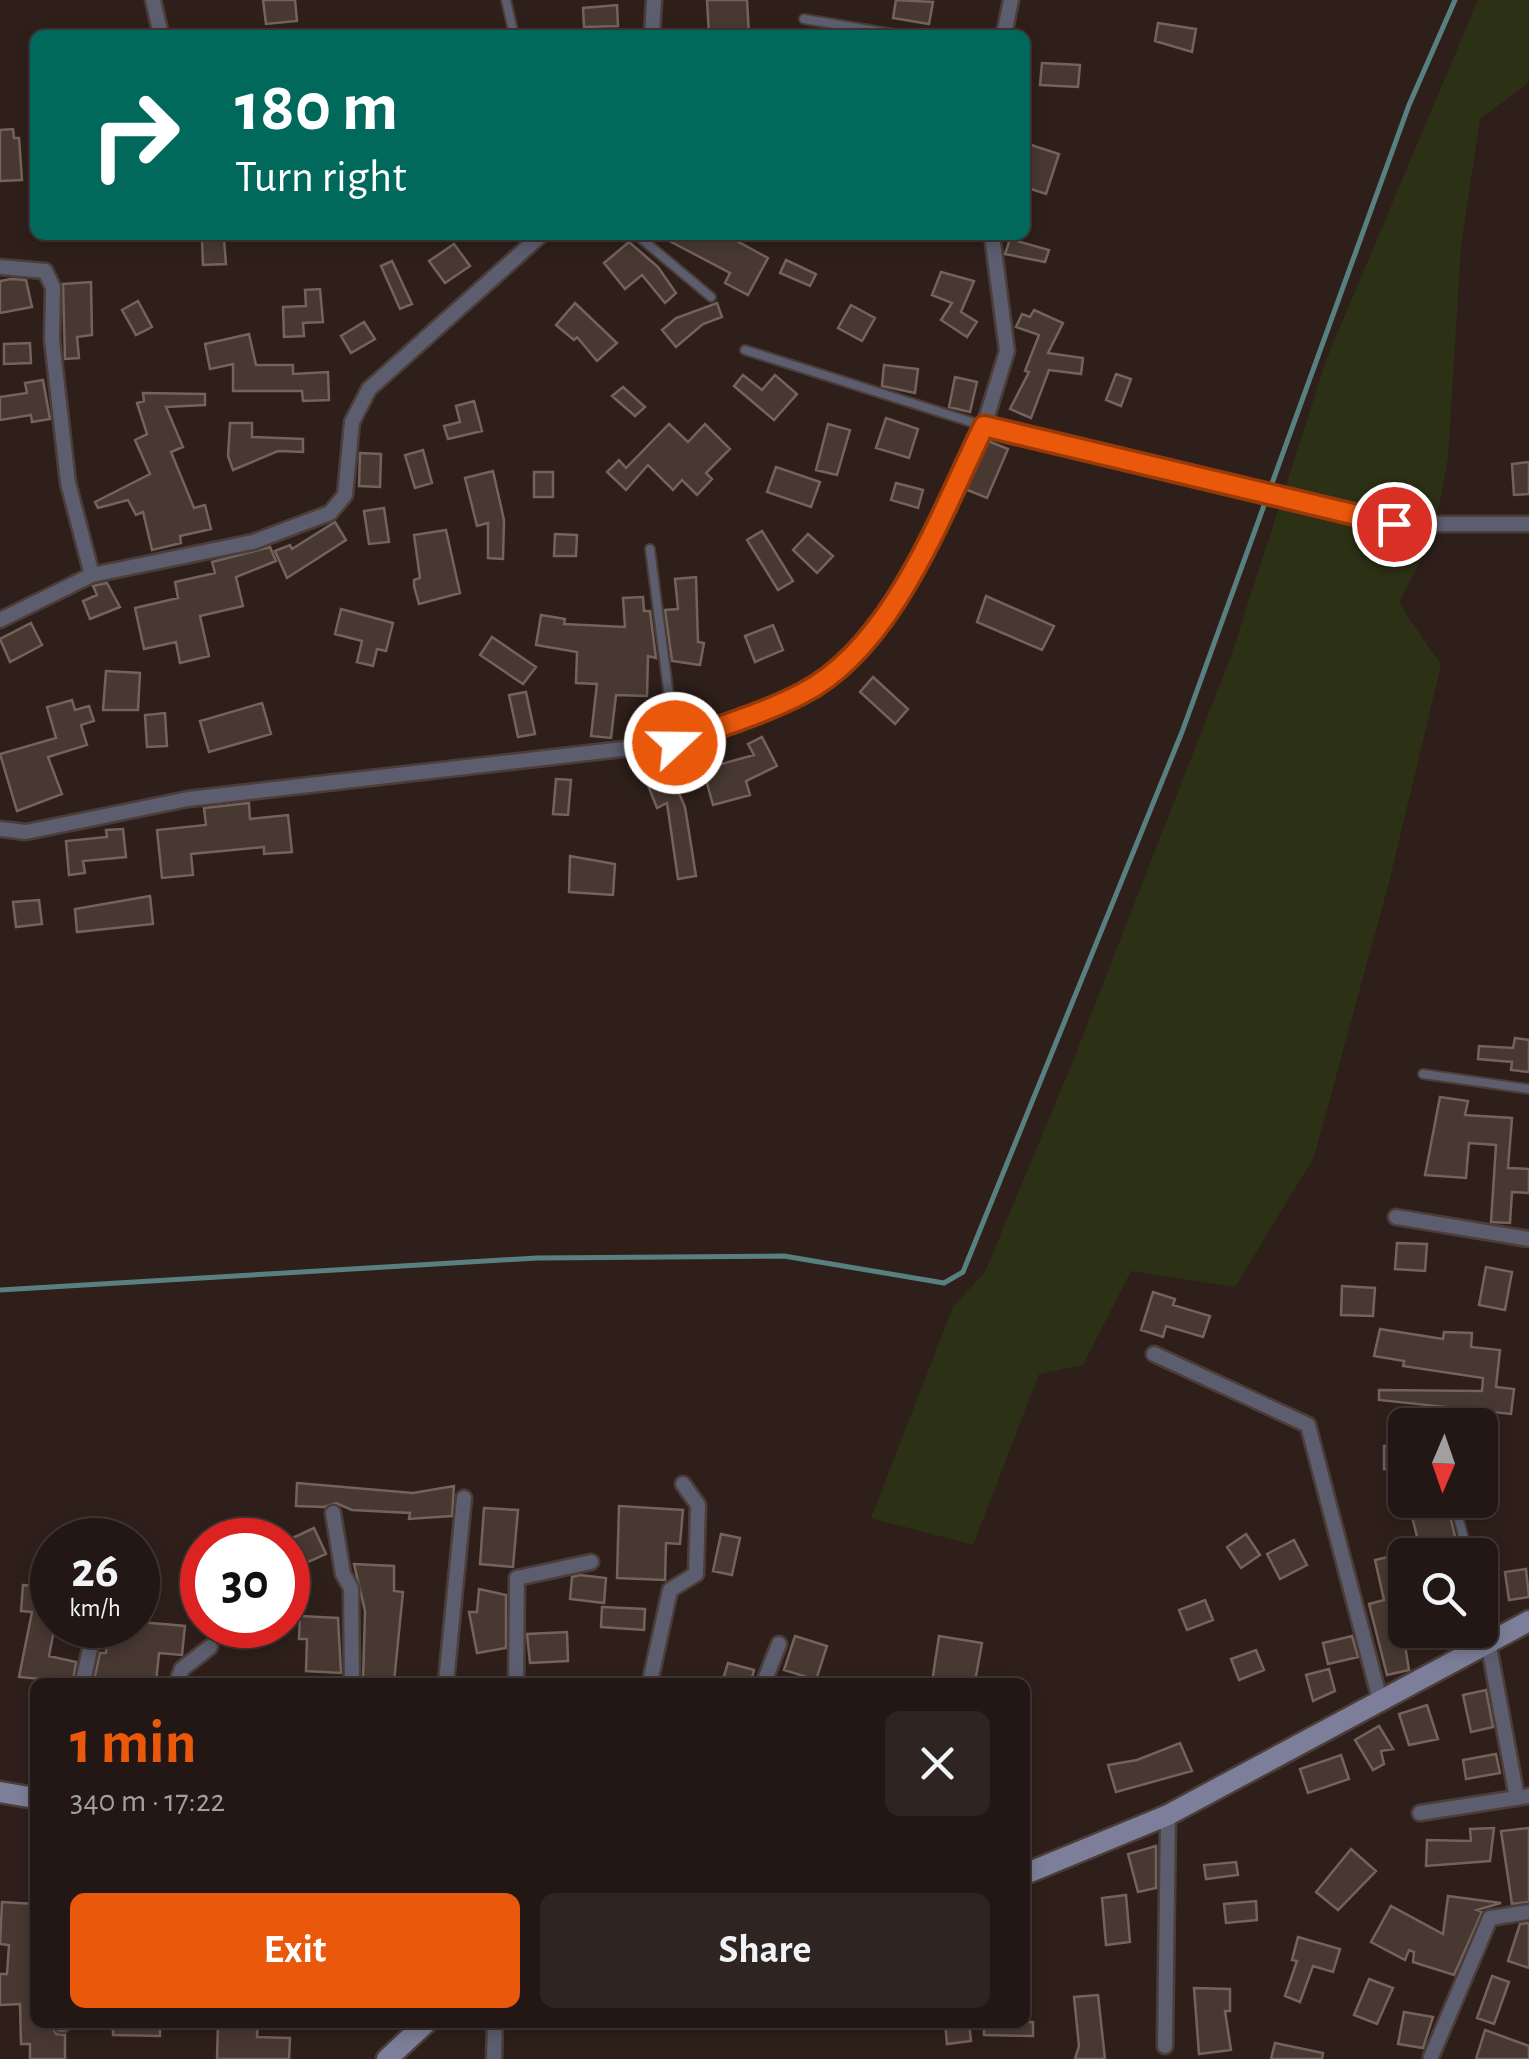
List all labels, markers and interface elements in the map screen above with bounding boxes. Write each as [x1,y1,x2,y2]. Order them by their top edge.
icon: right [70,70,200,200]
text: 180 m [235,73,398,143]
text: Turn right [235,155,407,200]
pin [1352,482,1437,567]
icon: arrive [1367,497,1422,552]
position arrow [623,691,727,795]
north arrow [1388,1408,1498,1518]
map controls [1388,1408,1498,1648]
speed limit sign: 30 [180,1518,310,1648]
button: search [1388,1538,1498,1648]
text: 26 [71,1546,119,1596]
text: km/h [69,1596,121,1621]
button: close [885,1711,990,1816]
text: 1 min [70,1714,196,1774]
text: 340 m · 17:22 [70,1785,225,1817]
button: Exit [70,1893,520,2008]
button: Share [540,1893,990,2008]

